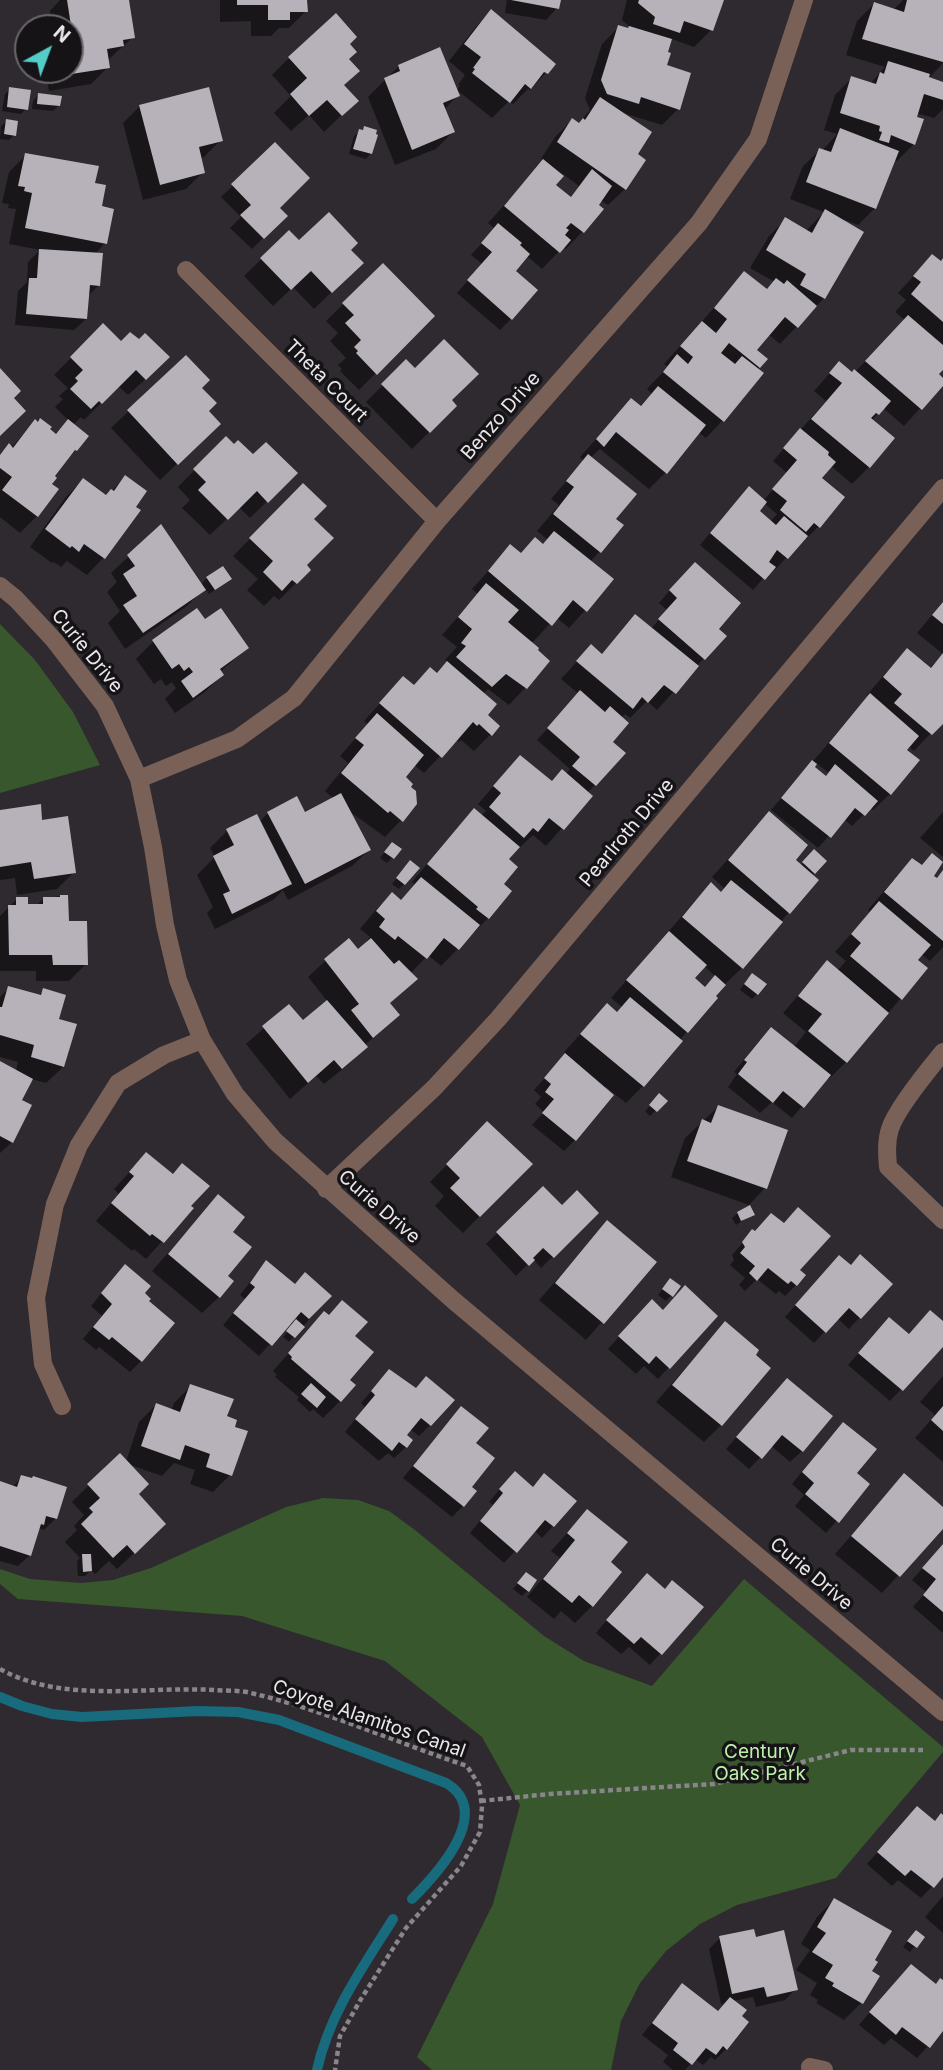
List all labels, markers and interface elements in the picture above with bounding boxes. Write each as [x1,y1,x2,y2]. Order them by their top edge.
north arrow [14,14,84,84]
text: N [49,21,75,48]
street label: Theta Court [280,335,372,427]
street label: Benzo Drive [457,367,545,465]
street label: Curie Drive [46,605,128,697]
street label: Pearlroth Drive [575,774,679,892]
street label: Curie Drive [334,1165,424,1249]
street label: Curie Drive [765,1533,857,1615]
street label: Coyote Alamitos Canal [270,1675,468,1763]
park label: Century Oaks Park [714,1741,806,1785]

